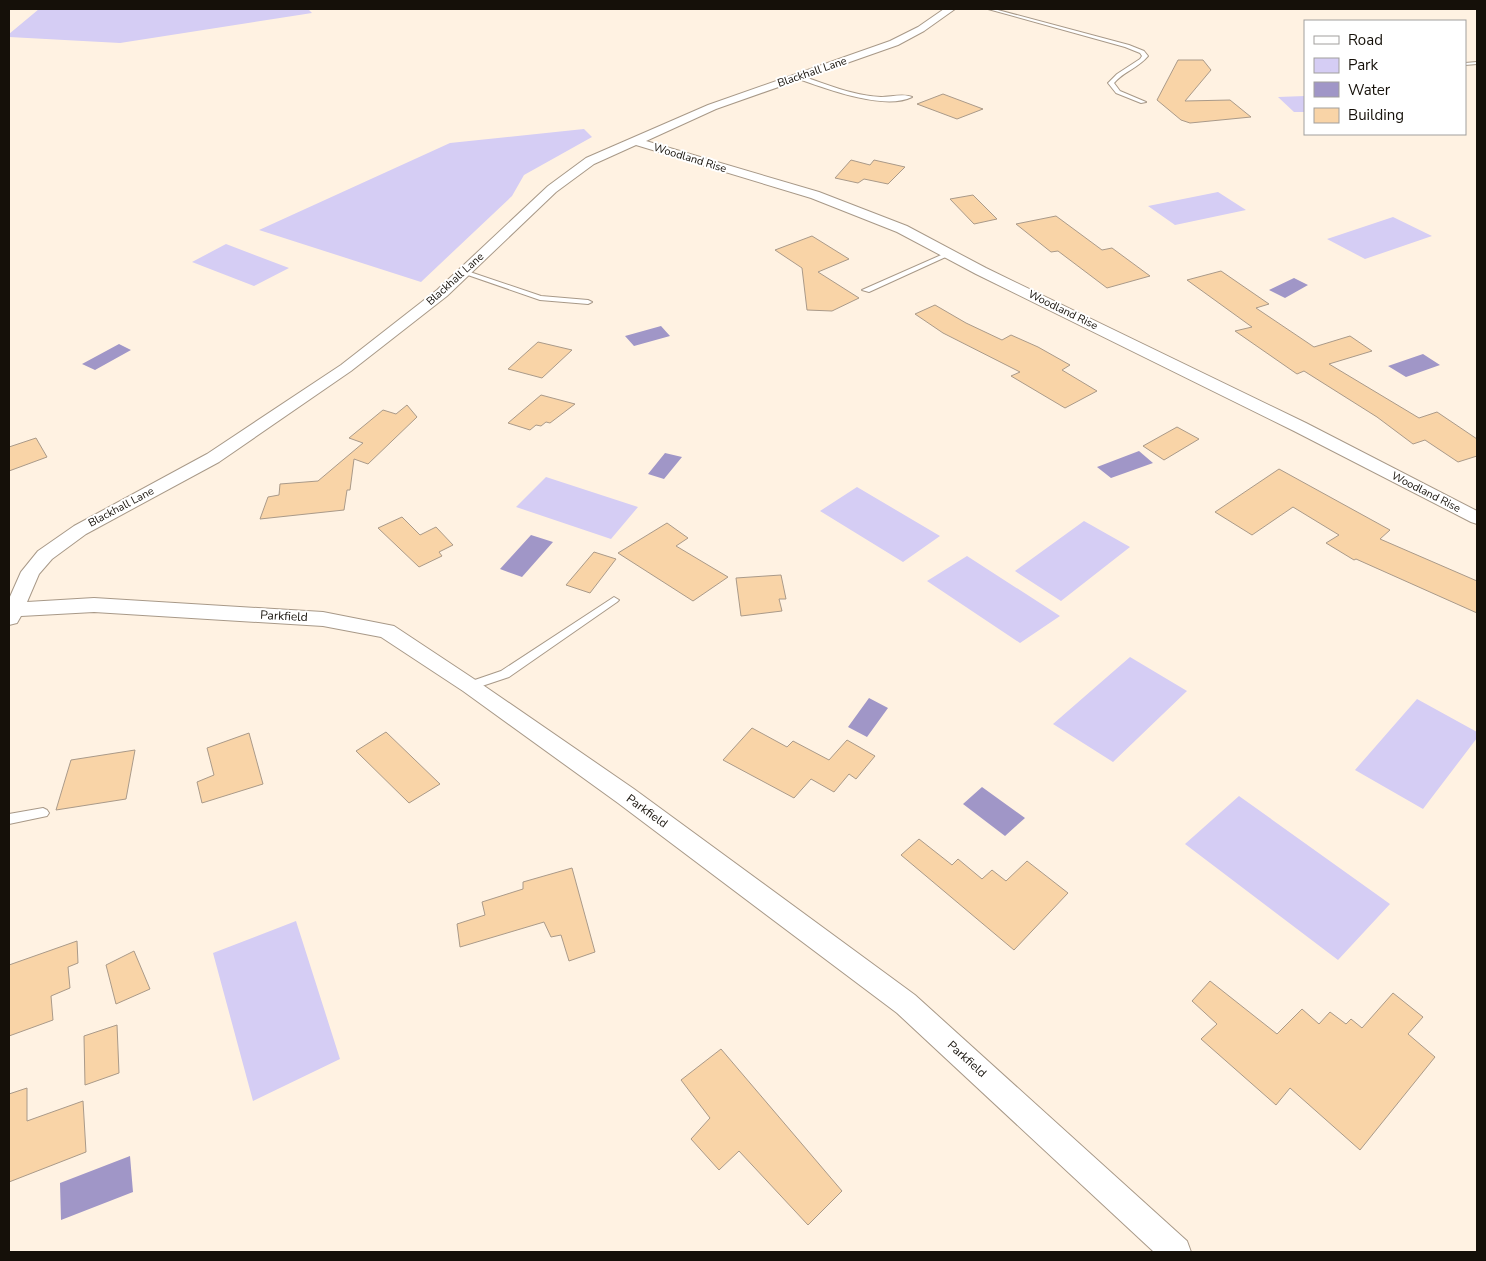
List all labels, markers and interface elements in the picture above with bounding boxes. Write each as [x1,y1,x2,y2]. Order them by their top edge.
legend [1304,20,1466,135]
text: Road [1348,30,1383,50]
street label: Blackhall Lane [775,53,849,91]
text: Park [1348,55,1378,75]
text: Water [1348,80,1391,100]
text: Building [1348,105,1404,125]
street label: Woodland Rise [652,140,729,176]
street label: Blackhall Lane [423,249,487,309]
street label: Woodland Rise [1026,287,1100,333]
street label: Woodland Rise [1389,468,1463,516]
street label: Blackhall Lane [85,483,157,531]
street label: Parkfield [260,607,308,625]
street label: Parkfield [623,791,671,831]
street label: Parkfield [944,1037,990,1081]

